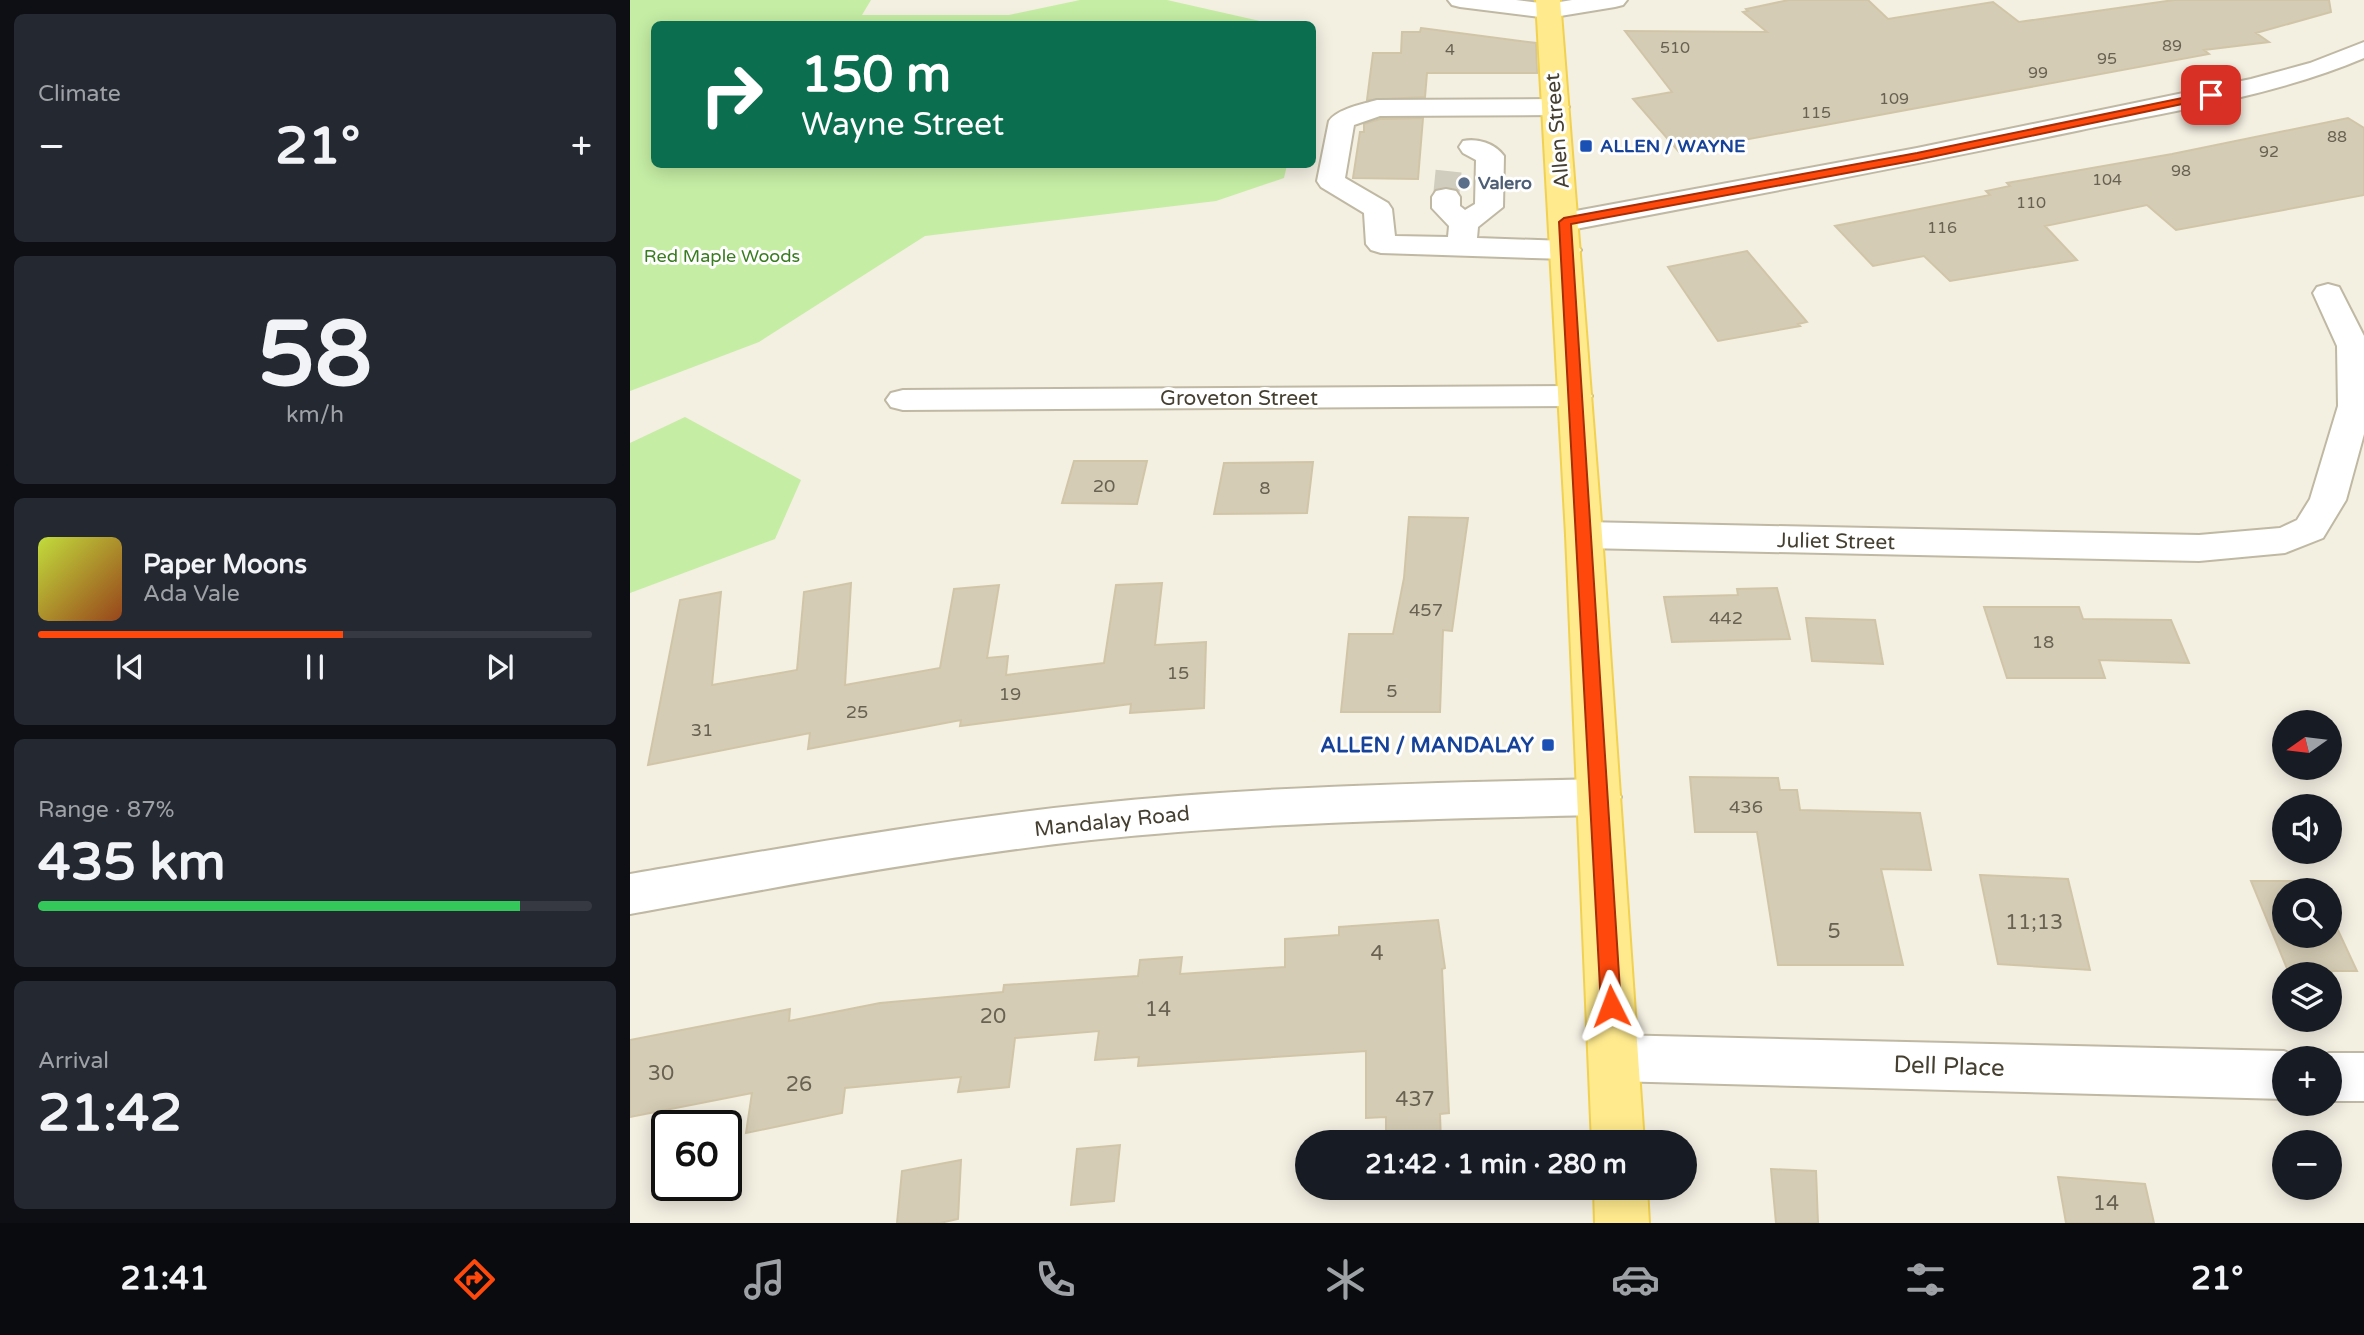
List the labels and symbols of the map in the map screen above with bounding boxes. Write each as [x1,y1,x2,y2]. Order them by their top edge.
house number: 89 [2162,36,2182,56]
house number: 510 [1660,38,1690,58]
house number: 4 [1445,40,1455,60]
house number: 95 [2097,49,2117,69]
house number: 99 [2028,63,2048,83]
pin [2181,65,2241,125]
street label: Allen Street [1540,72,1575,190]
house number: 109 [1879,89,1909,109]
house number: 115 [1801,103,1831,123]
house number: 88 [2327,127,2347,147]
place label: ALLEN / WAYNE [1600,135,1745,157]
marker: ALLEN / WAYNE [1578,138,1594,154]
house number: 92 [2259,142,2279,162]
house number: 98 [2171,161,2191,181]
house number: 104 [2092,170,2122,190]
place label: Valero [1478,172,1532,194]
marker: Valero [1456,175,1472,191]
house number: 110 [2016,193,2046,213]
house number: 116 [1927,218,1957,238]
park label: Red Maple Woods [644,245,800,267]
street label: Groveton Street [1160,386,1318,411]
house number: 20 [1093,475,1115,497]
house number: 8 [1259,477,1271,499]
street label: Juliet Street [1777,528,1895,555]
house number: 457 [1409,599,1443,621]
house number: 442 [1709,607,1743,629]
house number: 18 [2032,631,2054,653]
house number: 15 [1167,662,1189,684]
house number: 5 [1386,680,1398,702]
house number: 19 [999,683,1021,705]
house number: 25 [846,701,868,723]
north arrow [2272,710,2342,780]
house number: 31 [691,719,713,741]
place label: ALLEN / MANDALAY [1320,733,1535,758]
marker: ALLEN / MANDALAY [1540,737,1556,753]
house number: 436 [1729,796,1763,818]
street label: Mandalay Road [1033,801,1191,842]
house number: 11;13 [2005,910,2063,935]
house number: 5 [1827,919,1841,944]
house number: 4 [1370,941,1384,966]
position arrow [1574,969,1648,1043]
house number: 14 [1145,997,1171,1022]
house number: 20 [980,1004,1006,1029]
street label: Dell Place [1893,1050,2005,1083]
house number: 30 [648,1061,674,1086]
house number: 26 [786,1072,812,1097]
house number: 437 [1395,1087,1435,1112]
speed limit sign: 60 [651,1110,742,1201]
house number: 14 [2093,1191,2119,1216]

